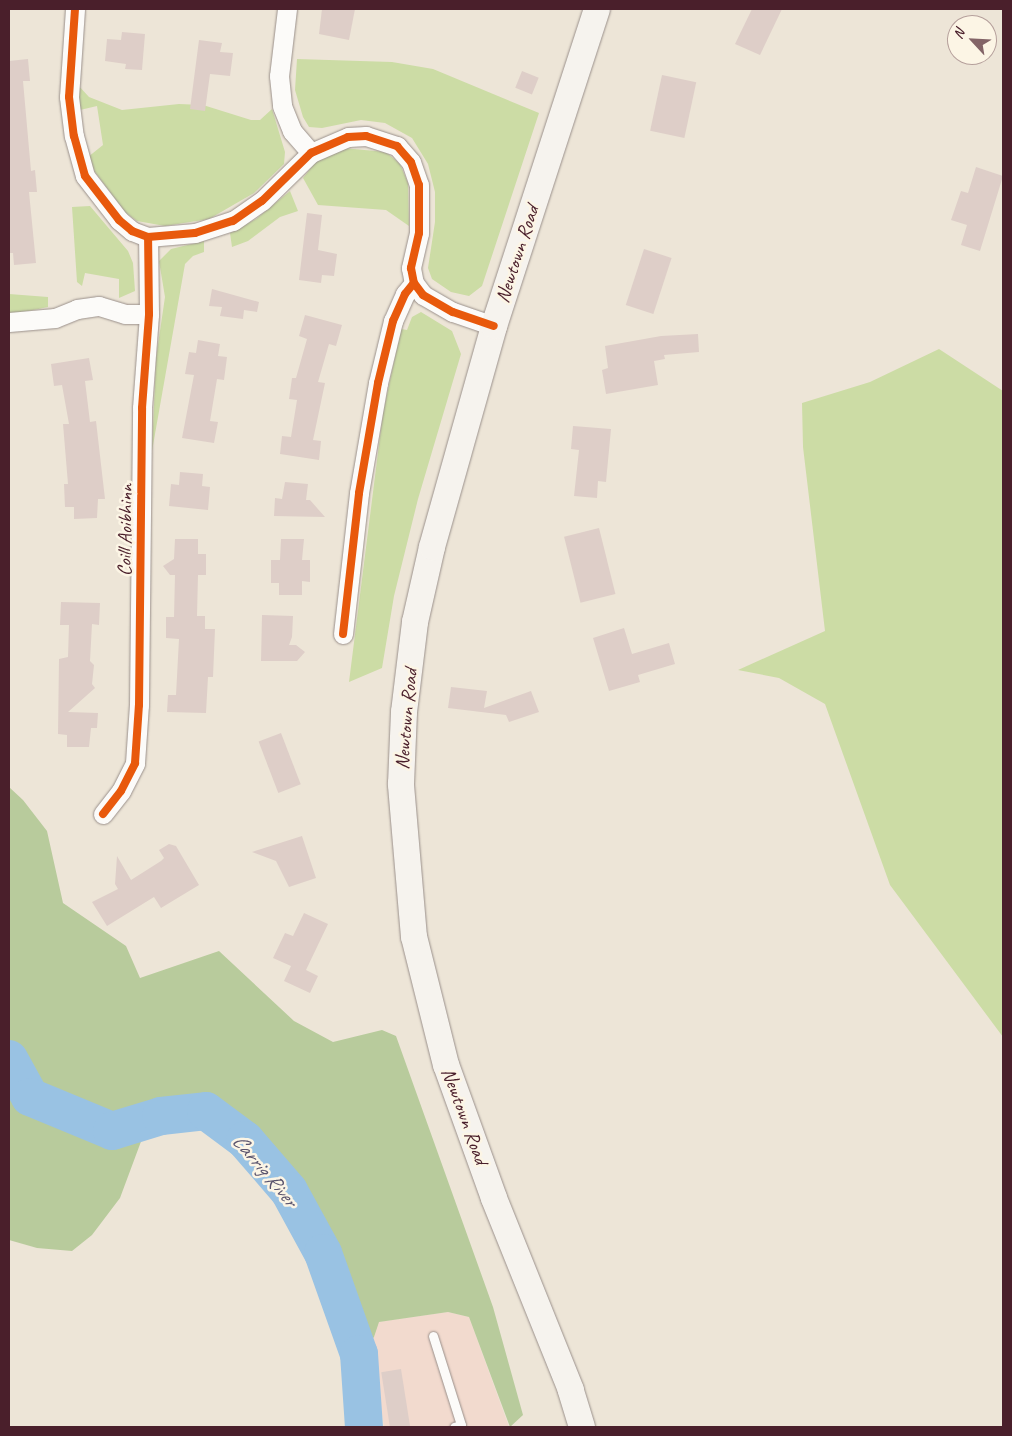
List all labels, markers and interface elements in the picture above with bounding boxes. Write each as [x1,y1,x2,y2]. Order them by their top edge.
north arrow [947,15,997,65]
text: N [949,26,968,41]
street label: Newtown Road [490,203,544,305]
street label: Coill Aoibhinn [112,484,138,576]
street label: Newtown Road [390,668,422,770]
street label: Newtown Road [437,1065,493,1167]
water label: Carrig River [227,1128,303,1212]

